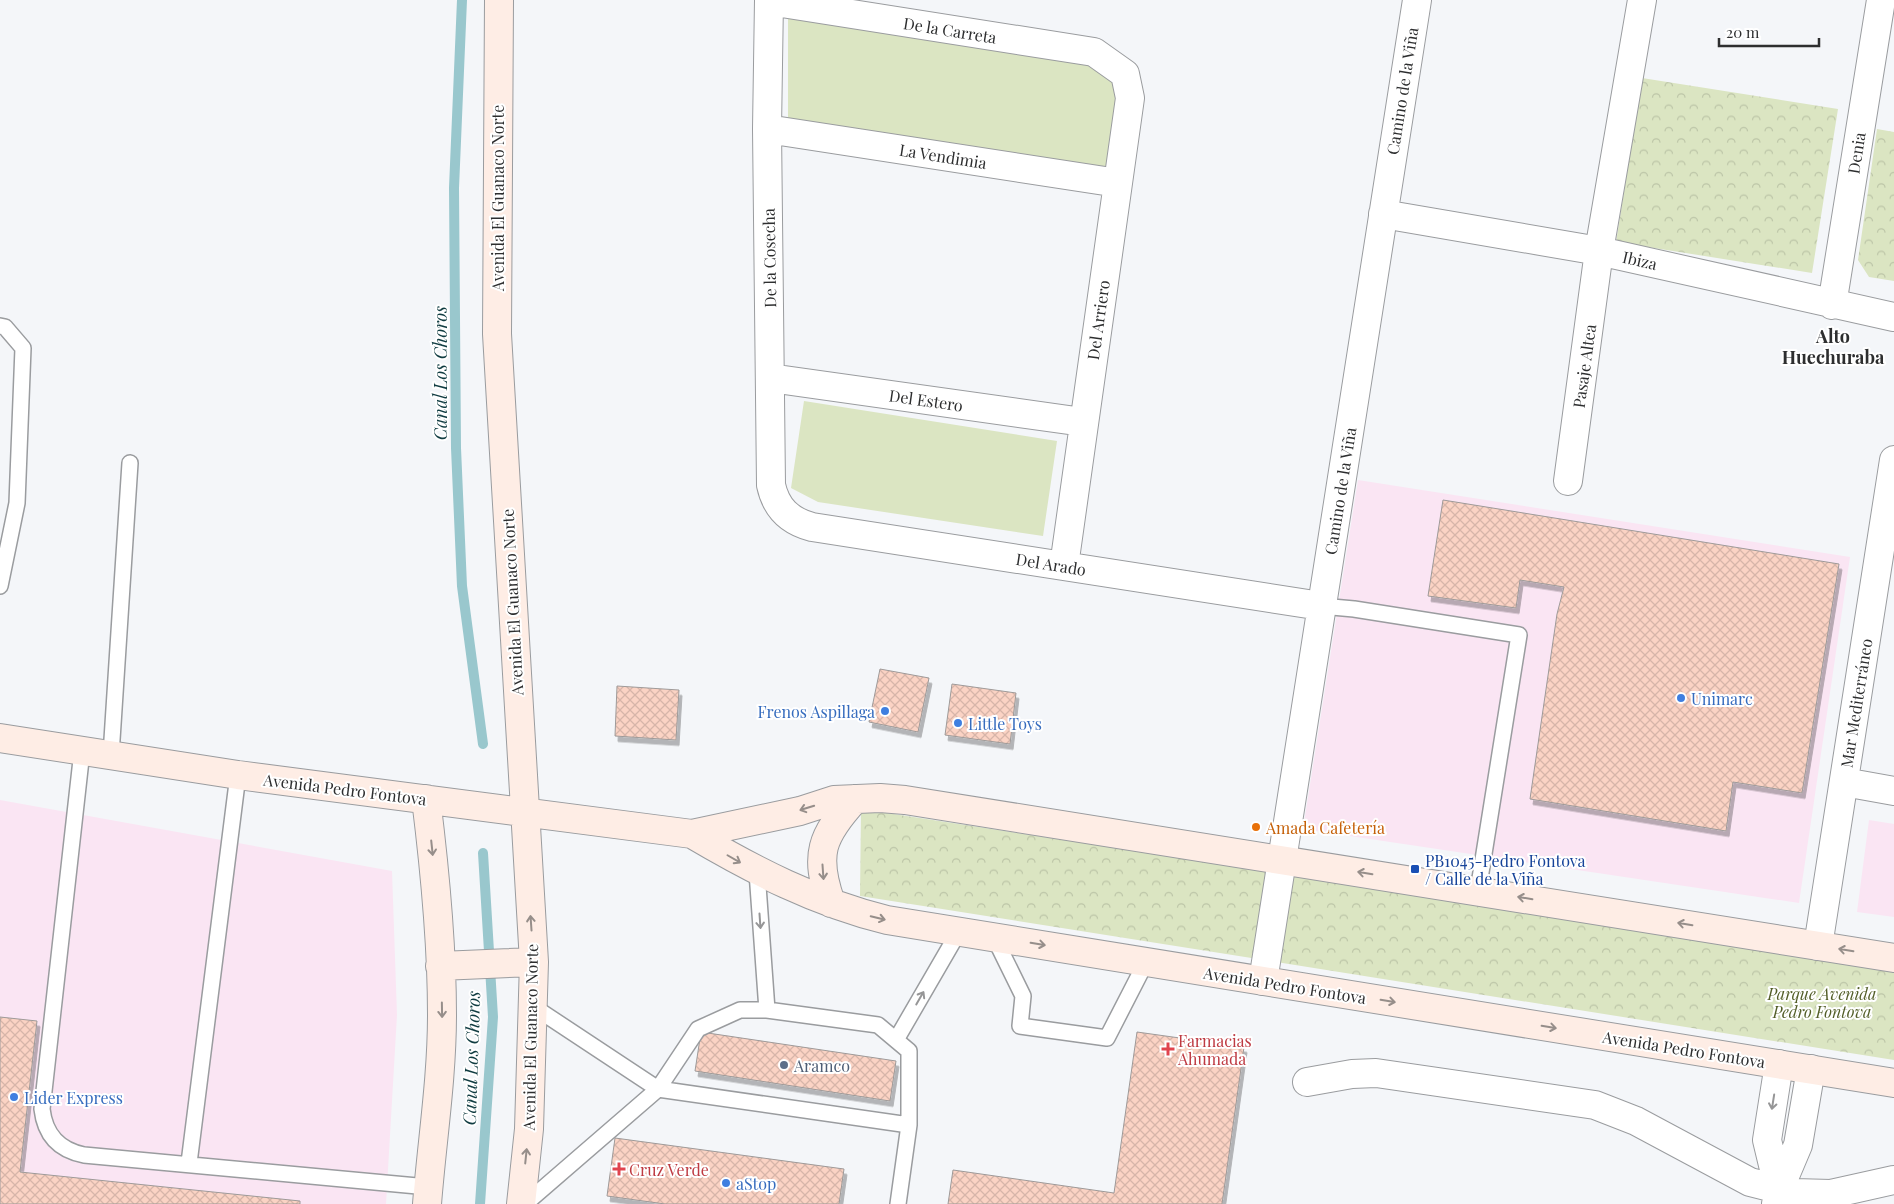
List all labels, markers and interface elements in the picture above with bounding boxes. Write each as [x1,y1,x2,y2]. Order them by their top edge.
street label: De la Carreta [902,12,998,48]
scale bar [1719,15,1819,47]
text: 20 m [1726,22,1760,42]
street label: Camino de la Viña [1382,26,1422,156]
street label: Avenida El Guanaco Norte [487,105,508,292]
street label: Denia [1842,131,1870,175]
street label: La Vendimia [898,139,988,173]
street label: De la Cosecha [758,208,780,308]
street label: Ibiza [1621,246,1659,274]
street label: Del Arriero [1082,279,1114,361]
water label: Canal Los Choros [428,306,452,440]
street label: Pasaje Altea [1568,323,1600,409]
district label: Alto Huechuraba [1782,324,1885,369]
street label: Del Estero [888,384,965,416]
street label: Camino de la Viña [1320,426,1360,556]
street label: Avenida El Guanaco Norte [497,508,527,697]
street label: Del Arado [1014,548,1088,580]
street label: Mar Mediterráneo [1835,637,1877,769]
place label: Unimarc [1691,688,1753,709]
marker: Unimarc [1675,692,1687,704]
place label: Frenos Aspillaga [757,701,875,722]
marker: Frenos Aspillaga [879,705,891,717]
place label: Little Toys [968,713,1042,734]
marker: Little Toys [952,717,964,729]
street label: Avenida Pedro Fontova [261,768,428,809]
one-way arrow [799,804,815,814]
place label: Amada Cafetería [1265,817,1385,838]
marker: Amada Cafetería [1250,821,1262,833]
one-way arrow [427,840,437,856]
place label: PB1045-Pedro Fontova / Calle de la Viña [1425,850,1586,889]
one-way arrow [726,854,740,864]
marker: PB1045-Pedro Fontova / Calle de la Viña [1409,863,1421,875]
one-way arrow [818,864,828,880]
one-way arrow [1357,867,1373,877]
one-way arrow [1517,893,1533,903]
one-way arrow [756,912,765,928]
one-way arrow [869,914,885,923]
one-way arrow [527,916,536,932]
one-way arrow [1678,919,1694,929]
one-way arrow [1030,940,1046,950]
street label: Avenida El Guanaco Norte [518,943,542,1132]
one-way arrow [1838,945,1854,955]
street label: Avenida Pedro Fontova [1201,962,1368,1008]
park label: Parque Avenida Pedro Fontova [1767,983,1876,1022]
water label: Canal Los Choros [457,990,485,1126]
one-way arrow [916,991,926,1006]
one-way arrow [1380,997,1396,1007]
one-way arrow [437,1002,447,1018]
one-way arrow [1540,1022,1556,1032]
street label: Avenida Pedro Fontova [1600,1026,1767,1072]
place label: Farmacias Ahumada [1177,1030,1252,1069]
marker: Farmacias Ahumada [1162,1043,1174,1055]
place label: Aramco [793,1055,850,1076]
marker: Aramco [778,1059,790,1071]
place label: Lider Express [24,1087,123,1108]
marker: Lider Express [8,1091,20,1103]
one-way arrow [1768,1094,1778,1110]
one-way arrow [521,1148,531,1164]
place label: Cruz Verde [629,1159,709,1180]
marker: Cruz Verde [613,1163,625,1175]
place label: aStop [736,1173,776,1194]
marker: aStop [720,1177,732,1189]

